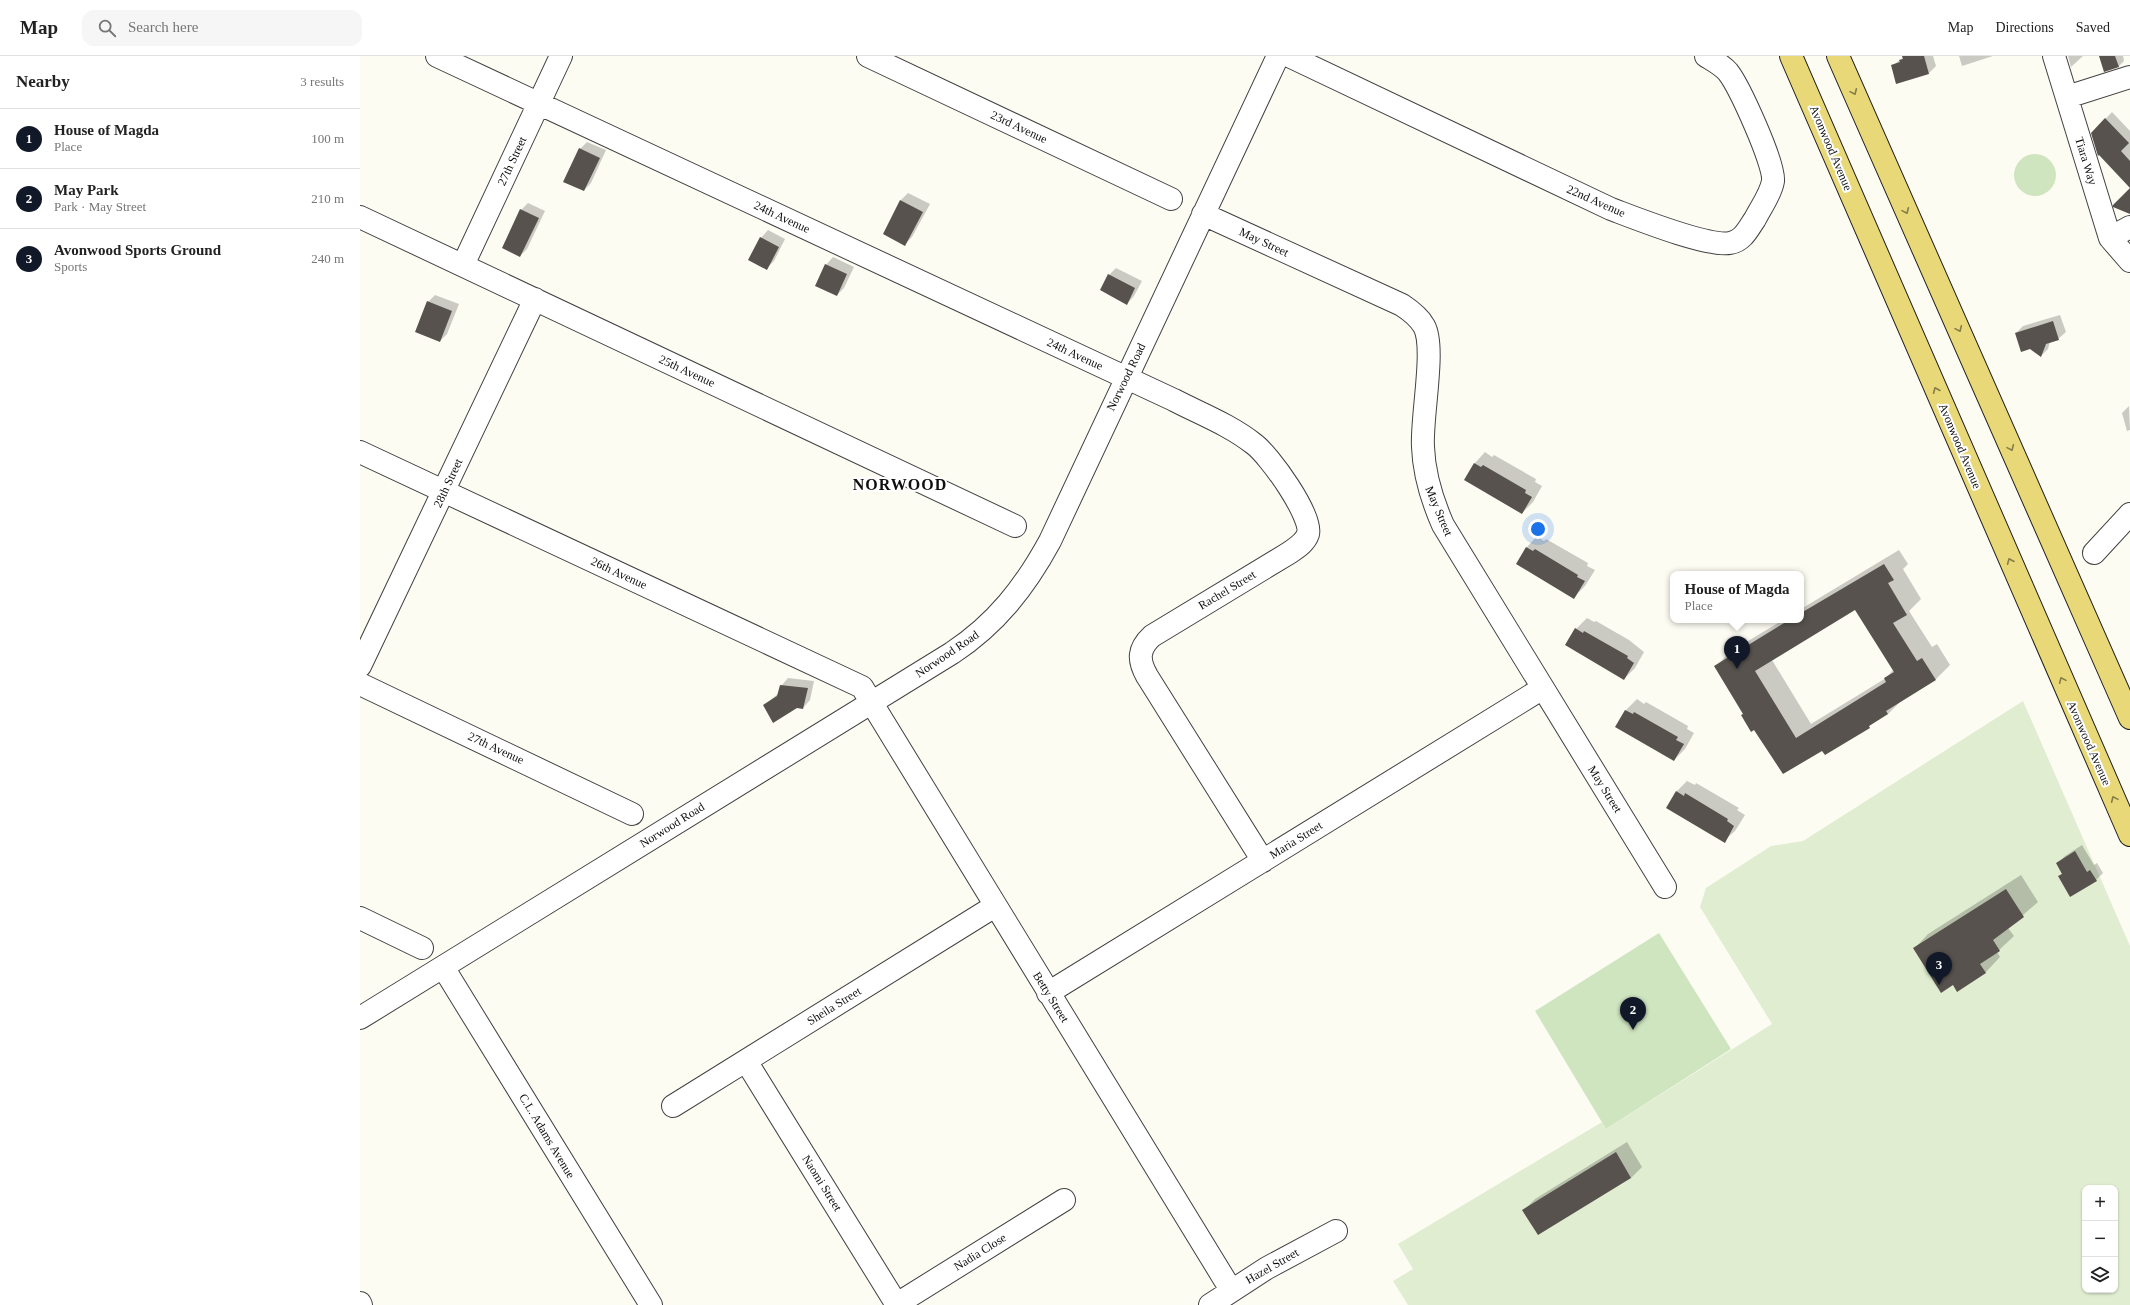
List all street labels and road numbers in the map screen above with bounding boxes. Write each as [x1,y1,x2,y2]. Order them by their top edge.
street label: Avonwood Avenue [1807,103,1855,193]
street label: 23rd Avenue [989,108,1049,146]
street label: 27th Street [495,134,530,188]
street label: Tiara Way [2072,135,2100,187]
street label: 22nd Avenue [1564,182,1628,220]
street label: 24th Avenue [752,198,812,236]
street label: May Street [1237,224,1292,260]
street label: 24th Avenue [1045,335,1105,373]
street label: Norwood Road [1104,341,1148,413]
street label: 25th Avenue [657,352,717,390]
street label: Avonwood Avenue [1936,401,1984,491]
street label: 28th Street [431,456,466,510]
street label: May Street [1422,484,1456,539]
street label: 26th Avenue [589,554,649,592]
street label: Rachel Street [1196,567,1259,613]
street label: Norwood Road [913,628,981,680]
street label: Avonwood Avenue [2064,698,2114,788]
street label: 27th Avenue [466,729,526,767]
street label: May Street [1585,763,1625,816]
street label: Norwood Road [637,800,707,850]
street label: Maria Street [1267,818,1326,862]
street label: Betty Street [1030,969,1072,1025]
street label: Sheila Street [804,984,864,1028]
street label: C.L. Adams Avenue [516,1091,578,1181]
street label: Naomi Street [799,1152,845,1214]
street label: Nadia Close [951,1230,1009,1274]
street label: Hazel Street [1243,1245,1302,1287]

